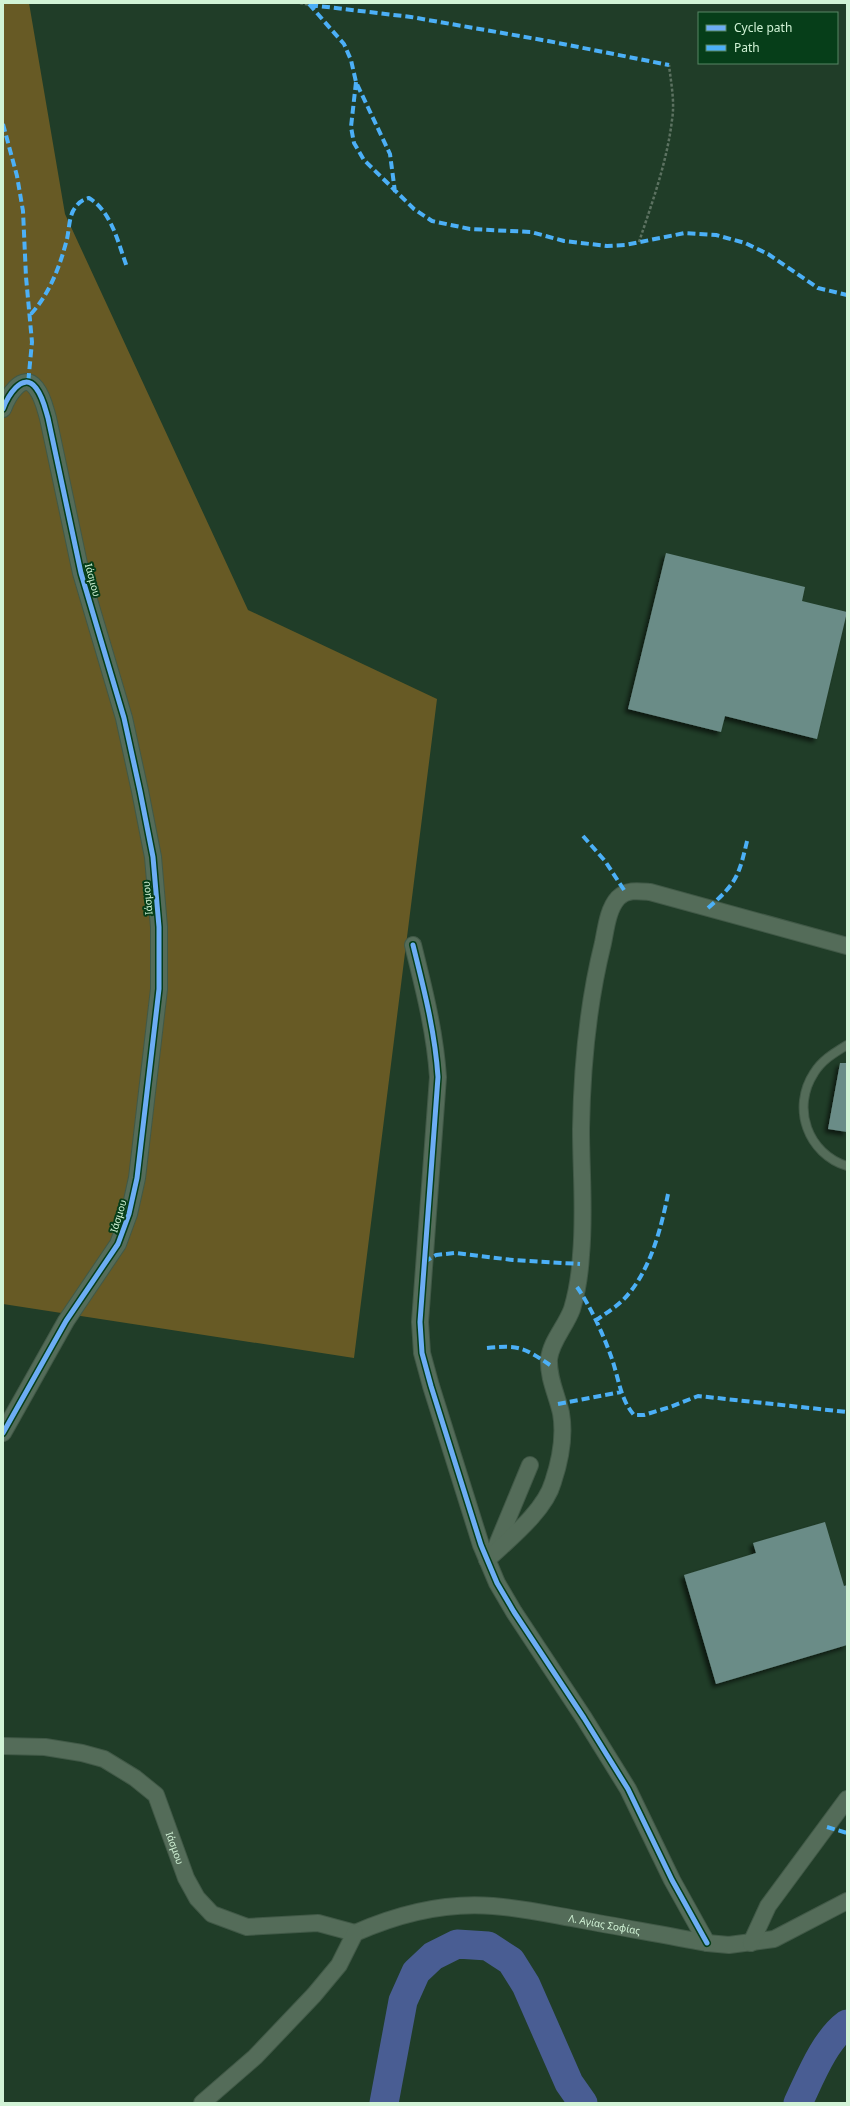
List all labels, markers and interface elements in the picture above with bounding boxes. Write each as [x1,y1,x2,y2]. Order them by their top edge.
legend [698,12,838,64]
text: Cycle path [734,19,792,36]
text: Path [734,39,760,56]
street label: Ιάσμου [82,562,104,598]
street label: Ιάσμου [139,881,155,915]
street label: Ιάσμου [106,1198,130,1234]
street label: Ιάσμου [163,1830,187,1866]
street label: Λ. Αγίας Σοφίας [567,1911,642,1938]

